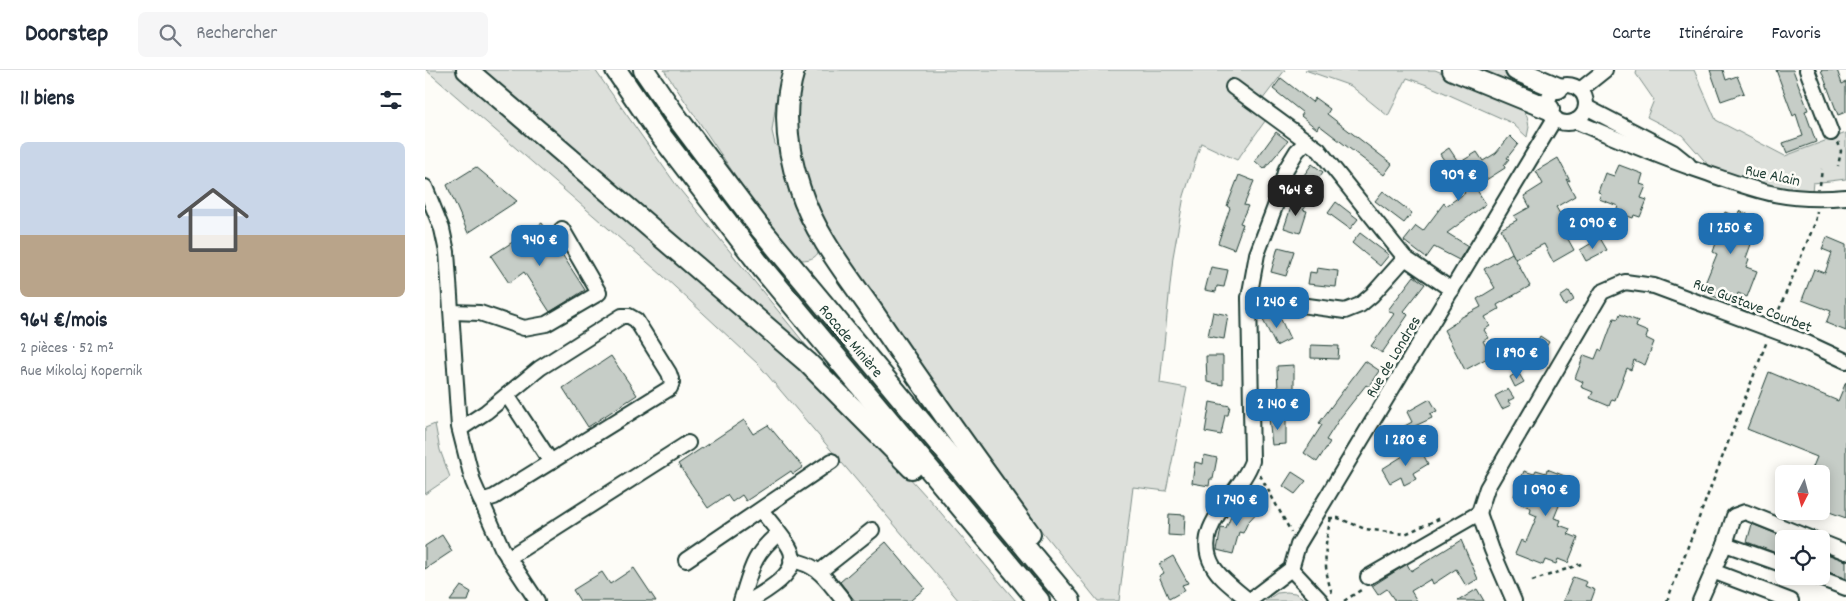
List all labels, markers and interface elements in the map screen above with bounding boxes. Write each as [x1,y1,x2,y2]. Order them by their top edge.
search box [138,12,488,57]
text: Doorstep [25,18,108,52]
icon: search [156,21,184,49]
text: Rechercher [196,21,277,48]
text: Carte [1612,22,1651,47]
text: Itinéraire [1679,22,1743,47]
text: Favoris [1771,22,1821,47]
text: 11 biens [20,85,75,115]
icon: filters [377,86,405,114]
street label: Rue Alain [1743,159,1802,193]
pin: 909 € [1424,160,1494,202]
text: 909 € [1441,164,1477,187]
pin: 964 € [1261,174,1331,217]
icon: home [168,175,258,265]
text: 964 € [1279,179,1313,202]
pin: 2 090 € [1547,208,1639,250]
text: 2 090 € [1569,212,1617,235]
pin: 1 250 € [1685,212,1777,255]
text: 1 250 € [1710,217,1752,240]
pin: 940 € [505,224,575,267]
text: 940 € [522,229,558,252]
street label: Rue Gustave Courbet [1689,273,1815,340]
pin: 1 240 € [1231,286,1323,329]
text: 1 240 € [1256,291,1298,314]
street label: Rocade Minière [812,300,888,383]
text: 964 €/mois [20,307,108,337]
street label: Rue de Londres [1361,312,1428,403]
text: 2 pièces · 52 m² [20,337,114,360]
pin: 1 890 € [1471,338,1563,380]
text: 1 890 € [1496,342,1538,365]
text: Rue Mikolaj Kopernik [20,360,142,383]
pin: 2 140 € [1232,388,1324,431]
text: 2 140 € [1257,393,1299,416]
pin: 1 280 € [1360,424,1452,467]
text: 1 280 € [1385,429,1427,452]
north arrow [1775,465,1830,520]
map controls [1775,465,1830,585]
pin: 1 090 € [1500,474,1592,517]
text: 1 090 € [1524,479,1568,502]
pin: 1 740 € [1191,484,1283,527]
text: 1 740 € [1216,489,1258,512]
button: locate [1775,530,1830,585]

